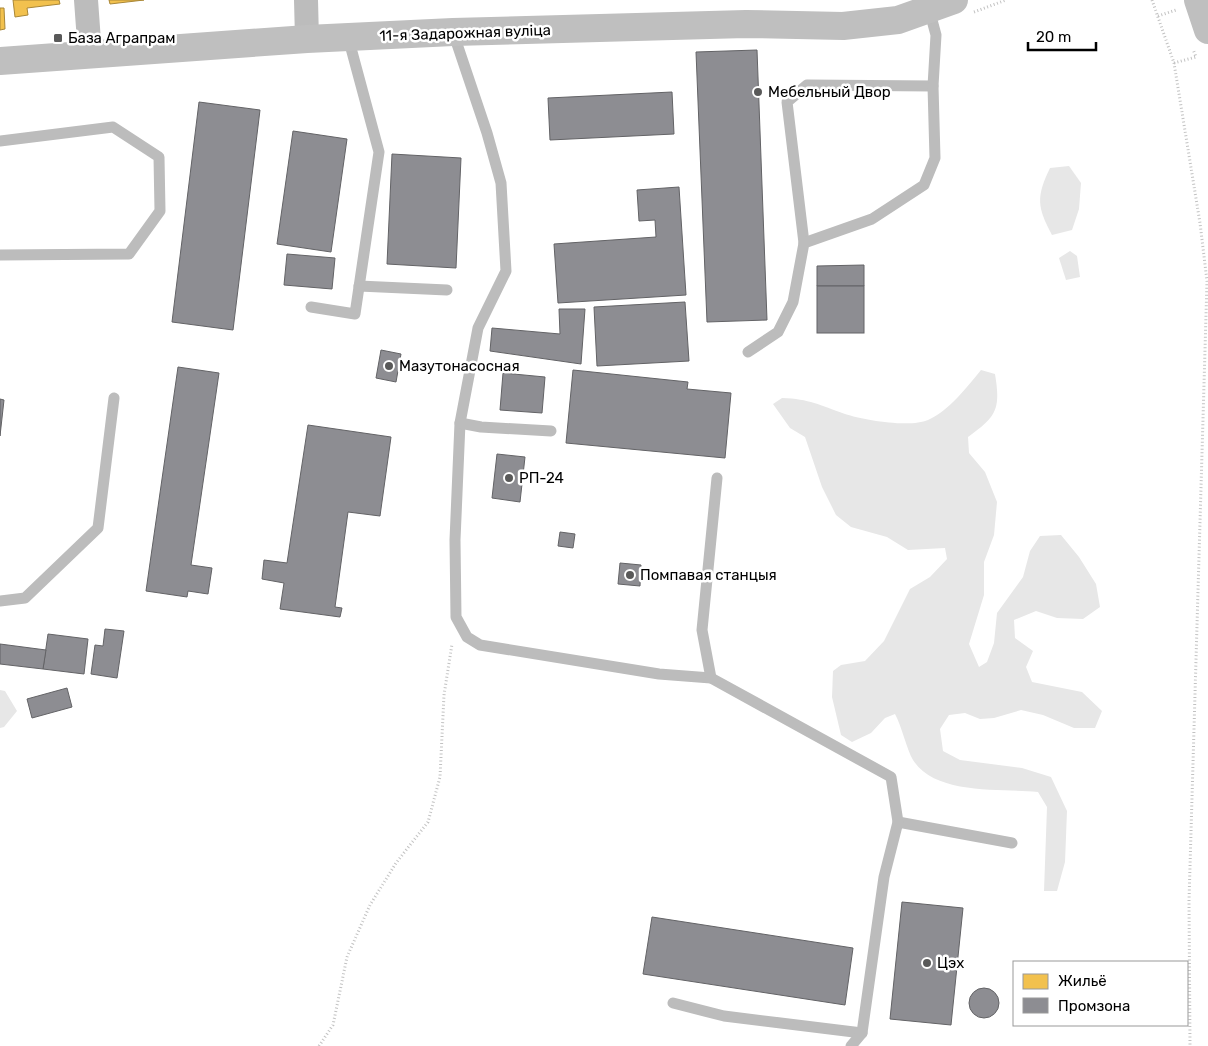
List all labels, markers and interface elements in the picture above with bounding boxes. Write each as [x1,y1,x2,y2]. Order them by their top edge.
scale bar [1028,20,1096,52]
street label: 11-я Задарожная вуліца [379,21,551,45]
text: 20 m [1036,28,1071,46]
place label: База Аграпрам [68,29,176,47]
marker: База Аграпрам [52,32,64,44]
place label: Мебельный Двор [768,83,891,101]
marker: Мебельный Двор [752,86,764,98]
place label: Мазутонасосная [399,357,520,375]
marker: Мазутонасосная [383,360,395,372]
place label: РП-24 [519,469,564,487]
marker: РП-24 [503,472,515,484]
place label: Помпавая станцыя [640,566,777,584]
marker: Помпавая станцыя [624,569,636,581]
place label: Цэх [937,954,964,972]
marker: Цэх [921,957,933,969]
legend [1013,961,1188,1026]
text: Жильё [1058,972,1107,990]
text: Промзона [1058,997,1130,1015]

